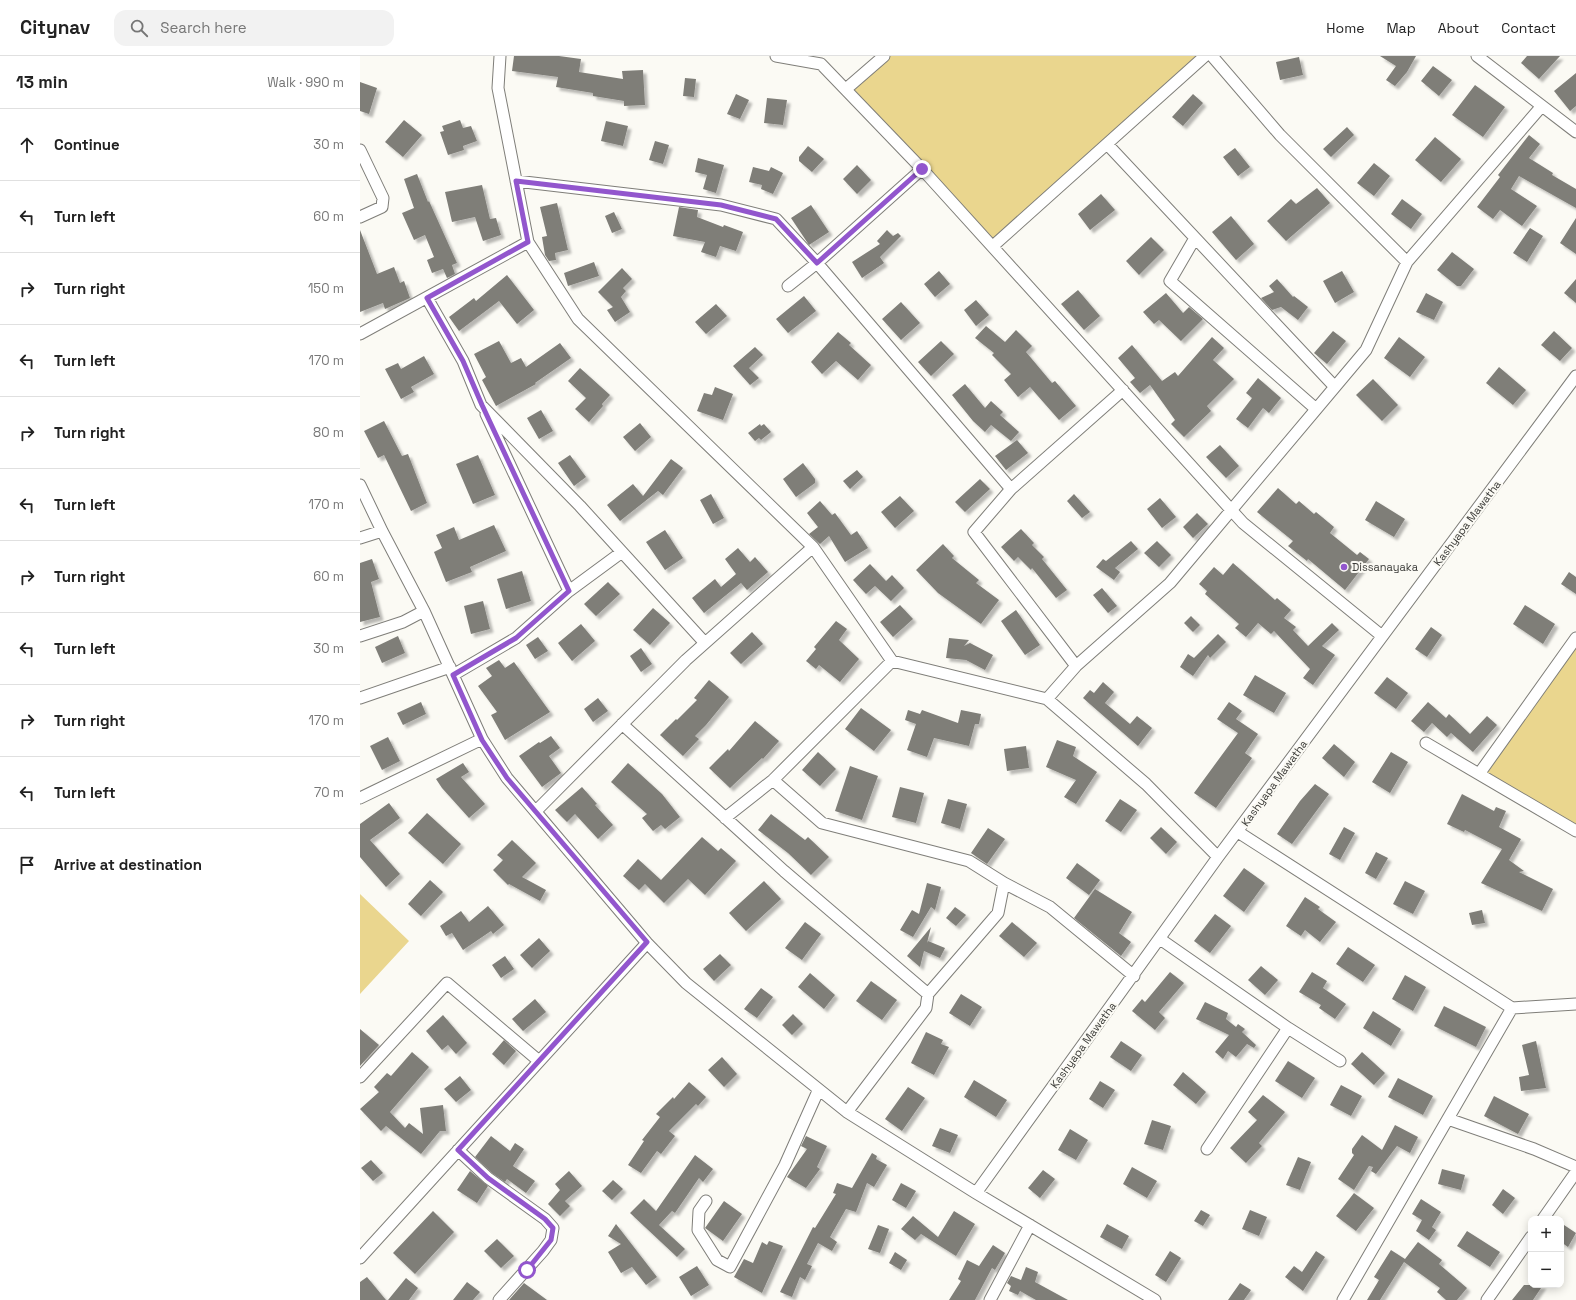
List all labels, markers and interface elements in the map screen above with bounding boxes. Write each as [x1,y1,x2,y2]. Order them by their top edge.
search box [114,10,394,46]
text: Citynav [20,15,90,40]
icon: search [128,17,150,39]
text: Search here [160,18,247,37]
text: Home [1326,19,1364,37]
text: Map [1386,19,1416,37]
text: About [1438,19,1479,37]
text: Contact [1501,19,1556,37]
text: 13 min [16,71,68,93]
text: Walk · 990 m [267,74,344,91]
icon: ahead [16,134,38,156]
text: Continue [54,135,120,154]
text: 30 m [313,136,344,153]
route end [913,160,931,178]
icon: left [16,206,38,228]
text: Turn left [54,207,116,226]
text: 60 m [313,208,344,225]
icon: right [16,278,38,300]
text: Turn right [54,279,125,298]
text: 150 m [308,280,344,297]
icon: left [16,350,38,372]
text: Turn left [54,351,116,370]
text: 170 m [308,352,344,369]
icon: right [16,422,38,444]
text: Turn right [54,423,125,442]
text: 80 m [313,424,344,441]
street label: Kashyapa Mawatha [1430,477,1504,568]
icon: left [16,494,38,516]
text: Turn left [54,495,116,514]
text: 170 m [308,496,344,513]
place label: Dissanayaka [1352,560,1419,574]
marker: Dissanayaka [1339,562,1349,572]
icon: right [16,566,38,588]
text: Turn right [54,567,125,586]
text: 60 m [313,568,344,585]
icon: left [16,638,38,660]
text: Turn left [54,639,116,658]
text: 30 m [313,640,344,657]
icon: right [16,710,38,732]
text: Turn right [54,711,125,730]
text: 170 m [308,712,344,729]
street label: Kashyapa Mawatha [1238,737,1310,829]
icon: left [16,782,38,804]
text: Turn left [54,783,116,802]
text: 70 m [314,784,344,801]
icon: arrive [16,854,38,876]
text: Arrive at destination [54,855,202,874]
street label: Kashyapa Mawatha [1047,999,1119,1091]
map controls [1528,1216,1564,1288]
button: + [1528,1216,1564,1252]
button: − [1528,1252,1564,1288]
route start [518,1261,536,1279]

